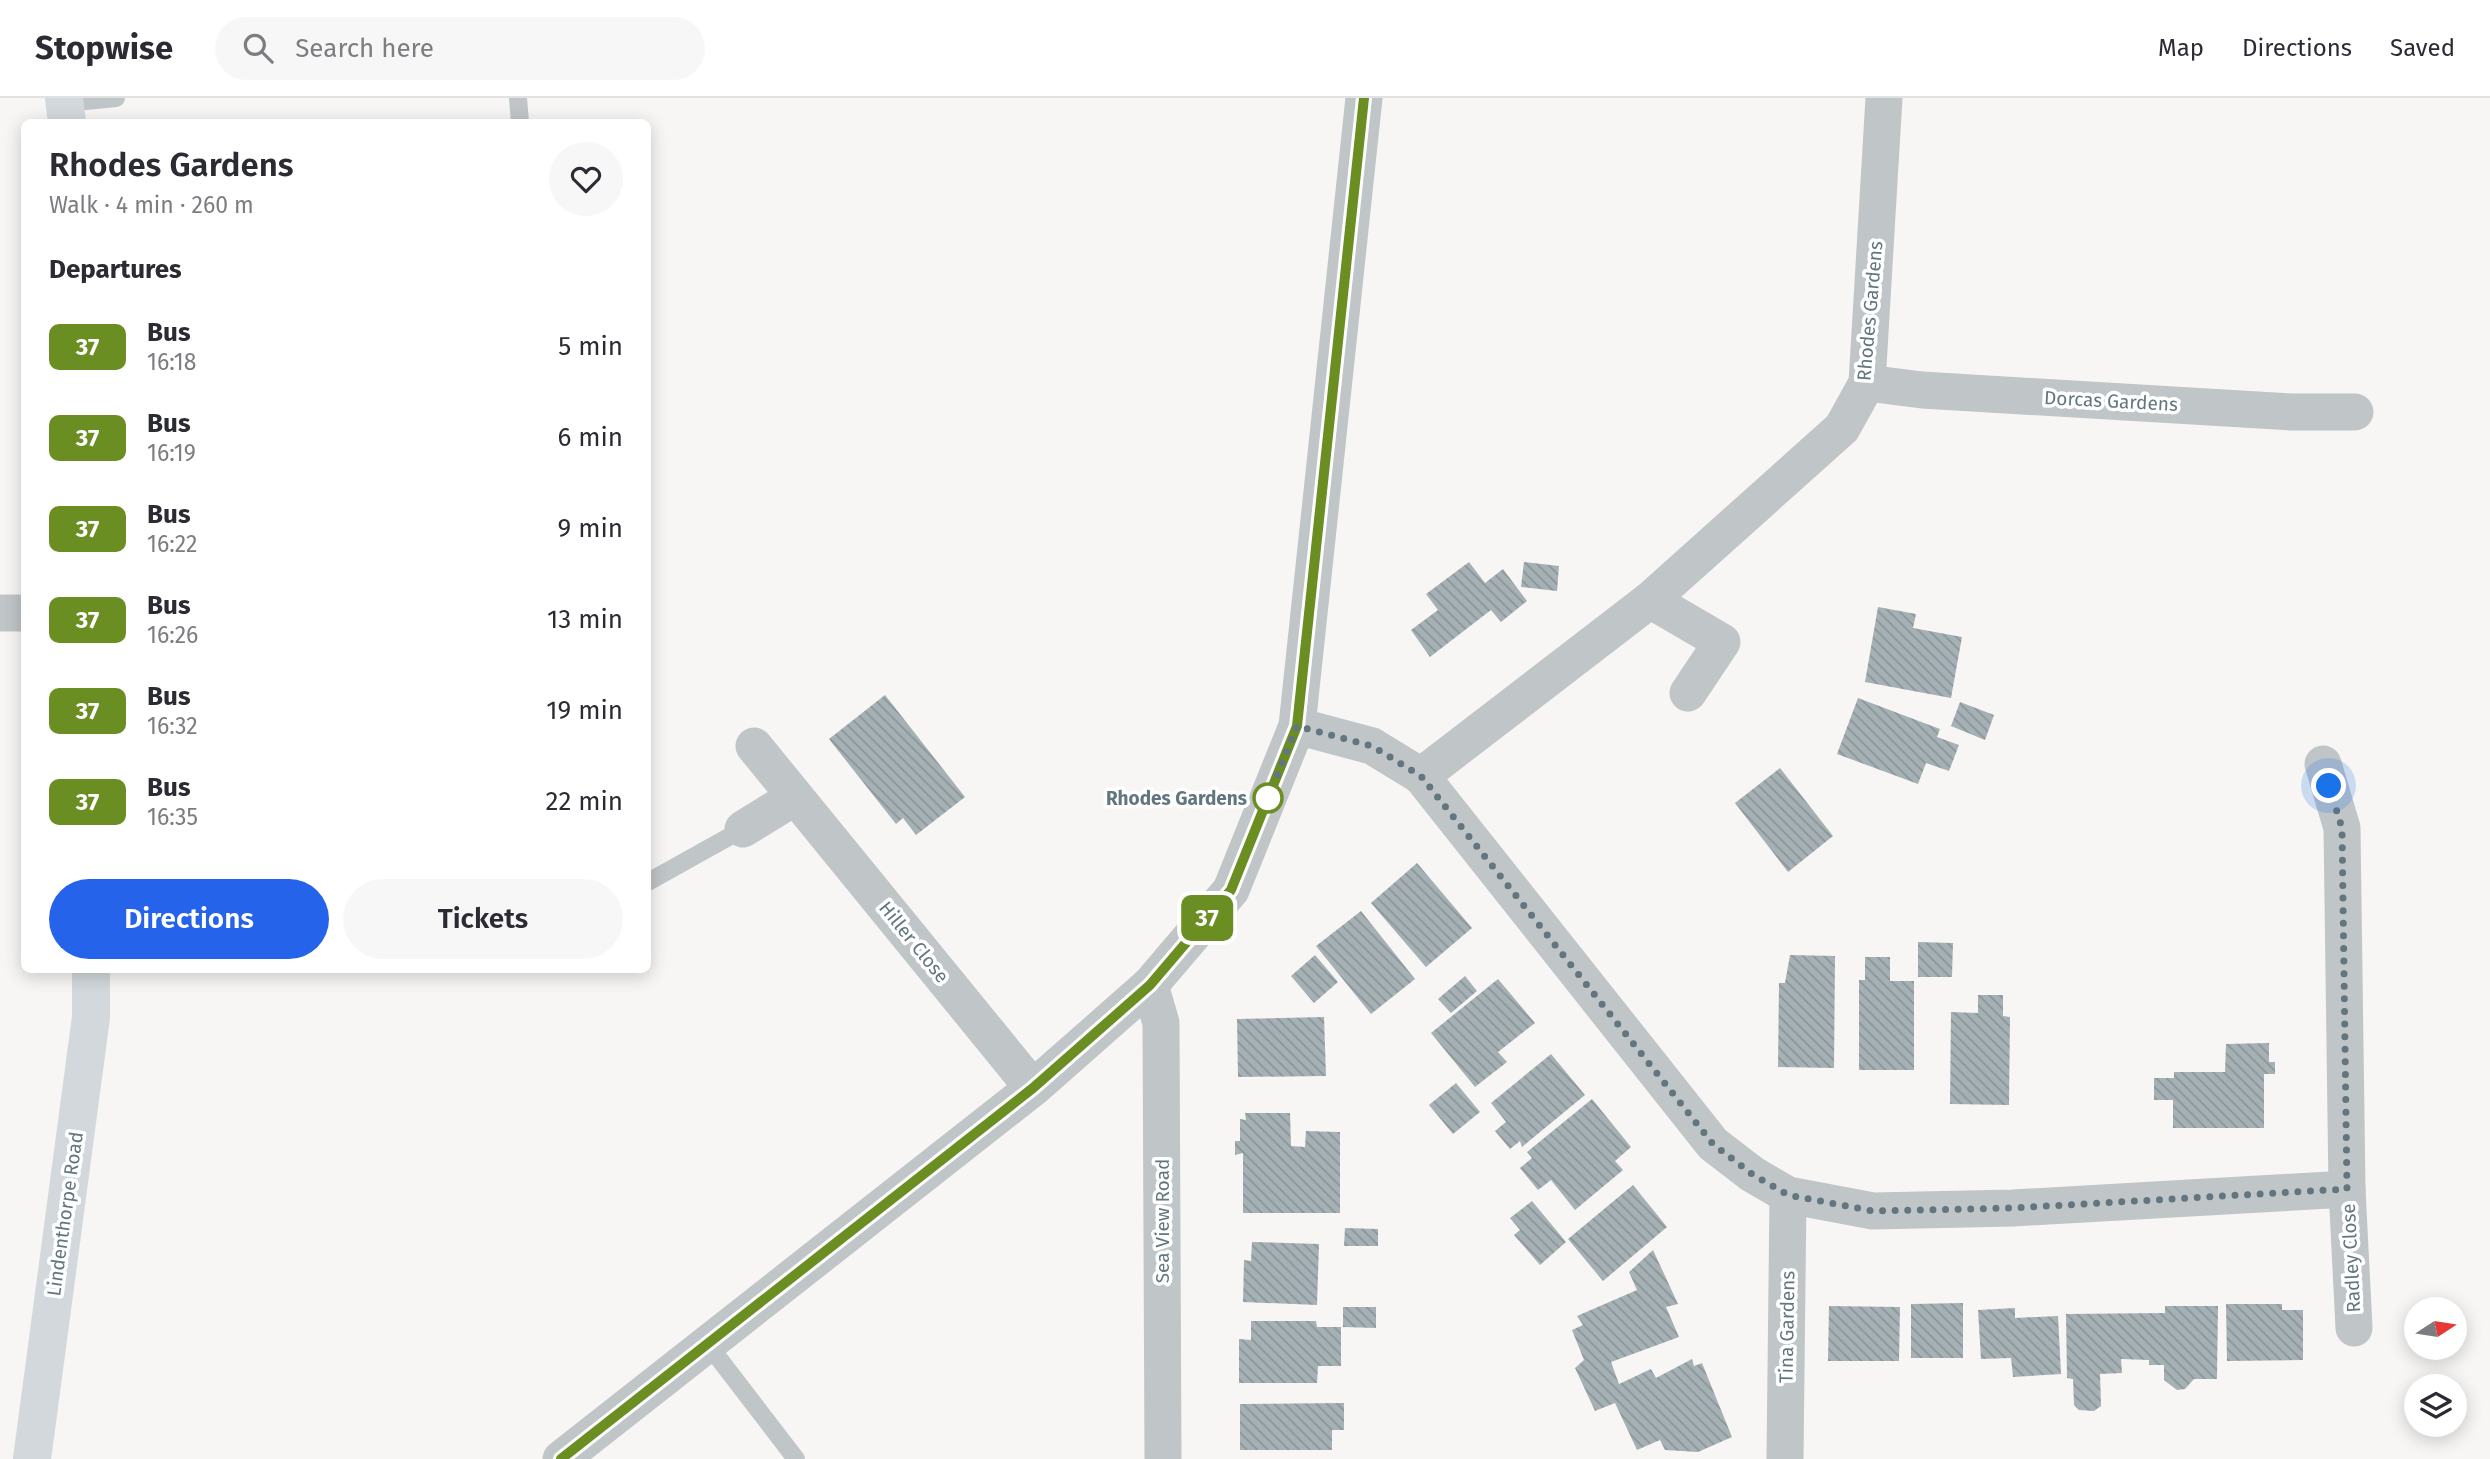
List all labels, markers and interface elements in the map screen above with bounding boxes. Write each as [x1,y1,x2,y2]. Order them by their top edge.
search box [215,17,705,80]
text: Stopwise [35,28,173,68]
icon: search [239,29,277,67]
text: Search here [295,33,434,64]
text: Map [2158,34,2204,62]
text: Directions [2242,34,2352,62]
text: Saved [2390,34,2455,62]
button: heart [549,142,623,216]
text: Rhodes Gardens [49,145,294,185]
text: Walk · 4 min · 260 m [49,191,254,219]
street label: Rhodes Gardens [1852,240,1888,382]
text: Departures [49,254,182,285]
text: Bus [147,317,190,348]
text: 5 min [558,331,623,362]
text: 37 [76,333,99,361]
text: 16:18 [147,348,196,376]
street label: Dorcas Gardens [2044,386,2179,416]
text: Bus [147,408,190,439]
text: 6 min [557,422,623,453]
text: 37 [76,424,99,452]
text: 16:19 [147,439,196,467]
text: Bus [147,499,190,530]
text: 9 min [558,513,623,544]
text: 37 [76,515,99,543]
text: 16:22 [147,530,198,558]
text: Bus [147,590,190,621]
text: 13 min [547,604,623,635]
text: 37 [76,606,99,634]
text: 16:26 [147,621,198,649]
text: Bus [147,681,190,712]
text: 19 min [546,695,623,726]
text: 37 [76,697,99,725]
text: 16:32 [147,712,198,740]
your location [2311,768,2346,803]
text: Bus [147,772,190,803]
marker: Rhodes Gardens [1253,783,1283,813]
text: 22 min [546,786,623,817]
place label: Rhodes Gardens [1106,787,1247,810]
text: 37 [76,788,99,816]
text: 16:35 [147,803,198,831]
button: Directions [49,879,329,959]
button: Tickets [343,879,623,959]
line badge: 37 [1176,895,1238,941]
street label: Hiller Close [874,897,954,987]
text: 37 [1195,904,1219,932]
street label: Lindenthorpe Road [42,1130,88,1298]
street label: Sea View Road [1151,1159,1174,1283]
street label: Radley Close [2337,1203,2365,1313]
street label: Tina Gardens [1775,1270,1799,1383]
north arrow [2404,1297,2468,1360]
map controls [2404,1297,2467,1437]
button: layers [2404,1374,2467,1437]

